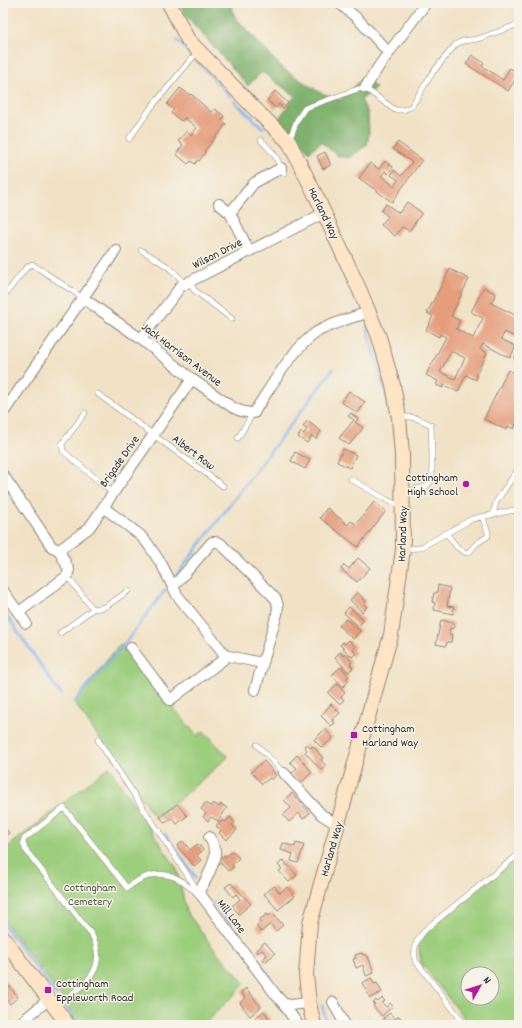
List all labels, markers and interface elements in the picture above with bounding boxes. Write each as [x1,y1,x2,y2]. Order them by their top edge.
street label: Harland Way [303,185,343,244]
street label: Wilson Drive [190,235,245,274]
street label: Jack Harrison Avenue [137,319,225,391]
street label: Albert Row [168,431,219,475]
street label: Brigade Drive [96,432,144,491]
place label: Cottingham High School [406,470,458,501]
marker: Cottingham High School [461,479,471,489]
street label: Harland Way [394,505,413,562]
place label: Cottingham Harland Way [362,721,419,752]
marker: Cottingham Harland Way [349,730,359,740]
street label: Harland Way [317,819,349,879]
park label: Cottingham Cemetery [64,880,116,911]
street label: Mill Lane [212,896,249,938]
north arrow [460,966,500,1006]
text: N [478,974,494,989]
place label: Cottingham Eppleworth Road [56,976,133,1007]
marker: Cottingham Eppleworth Road [43,985,53,995]

